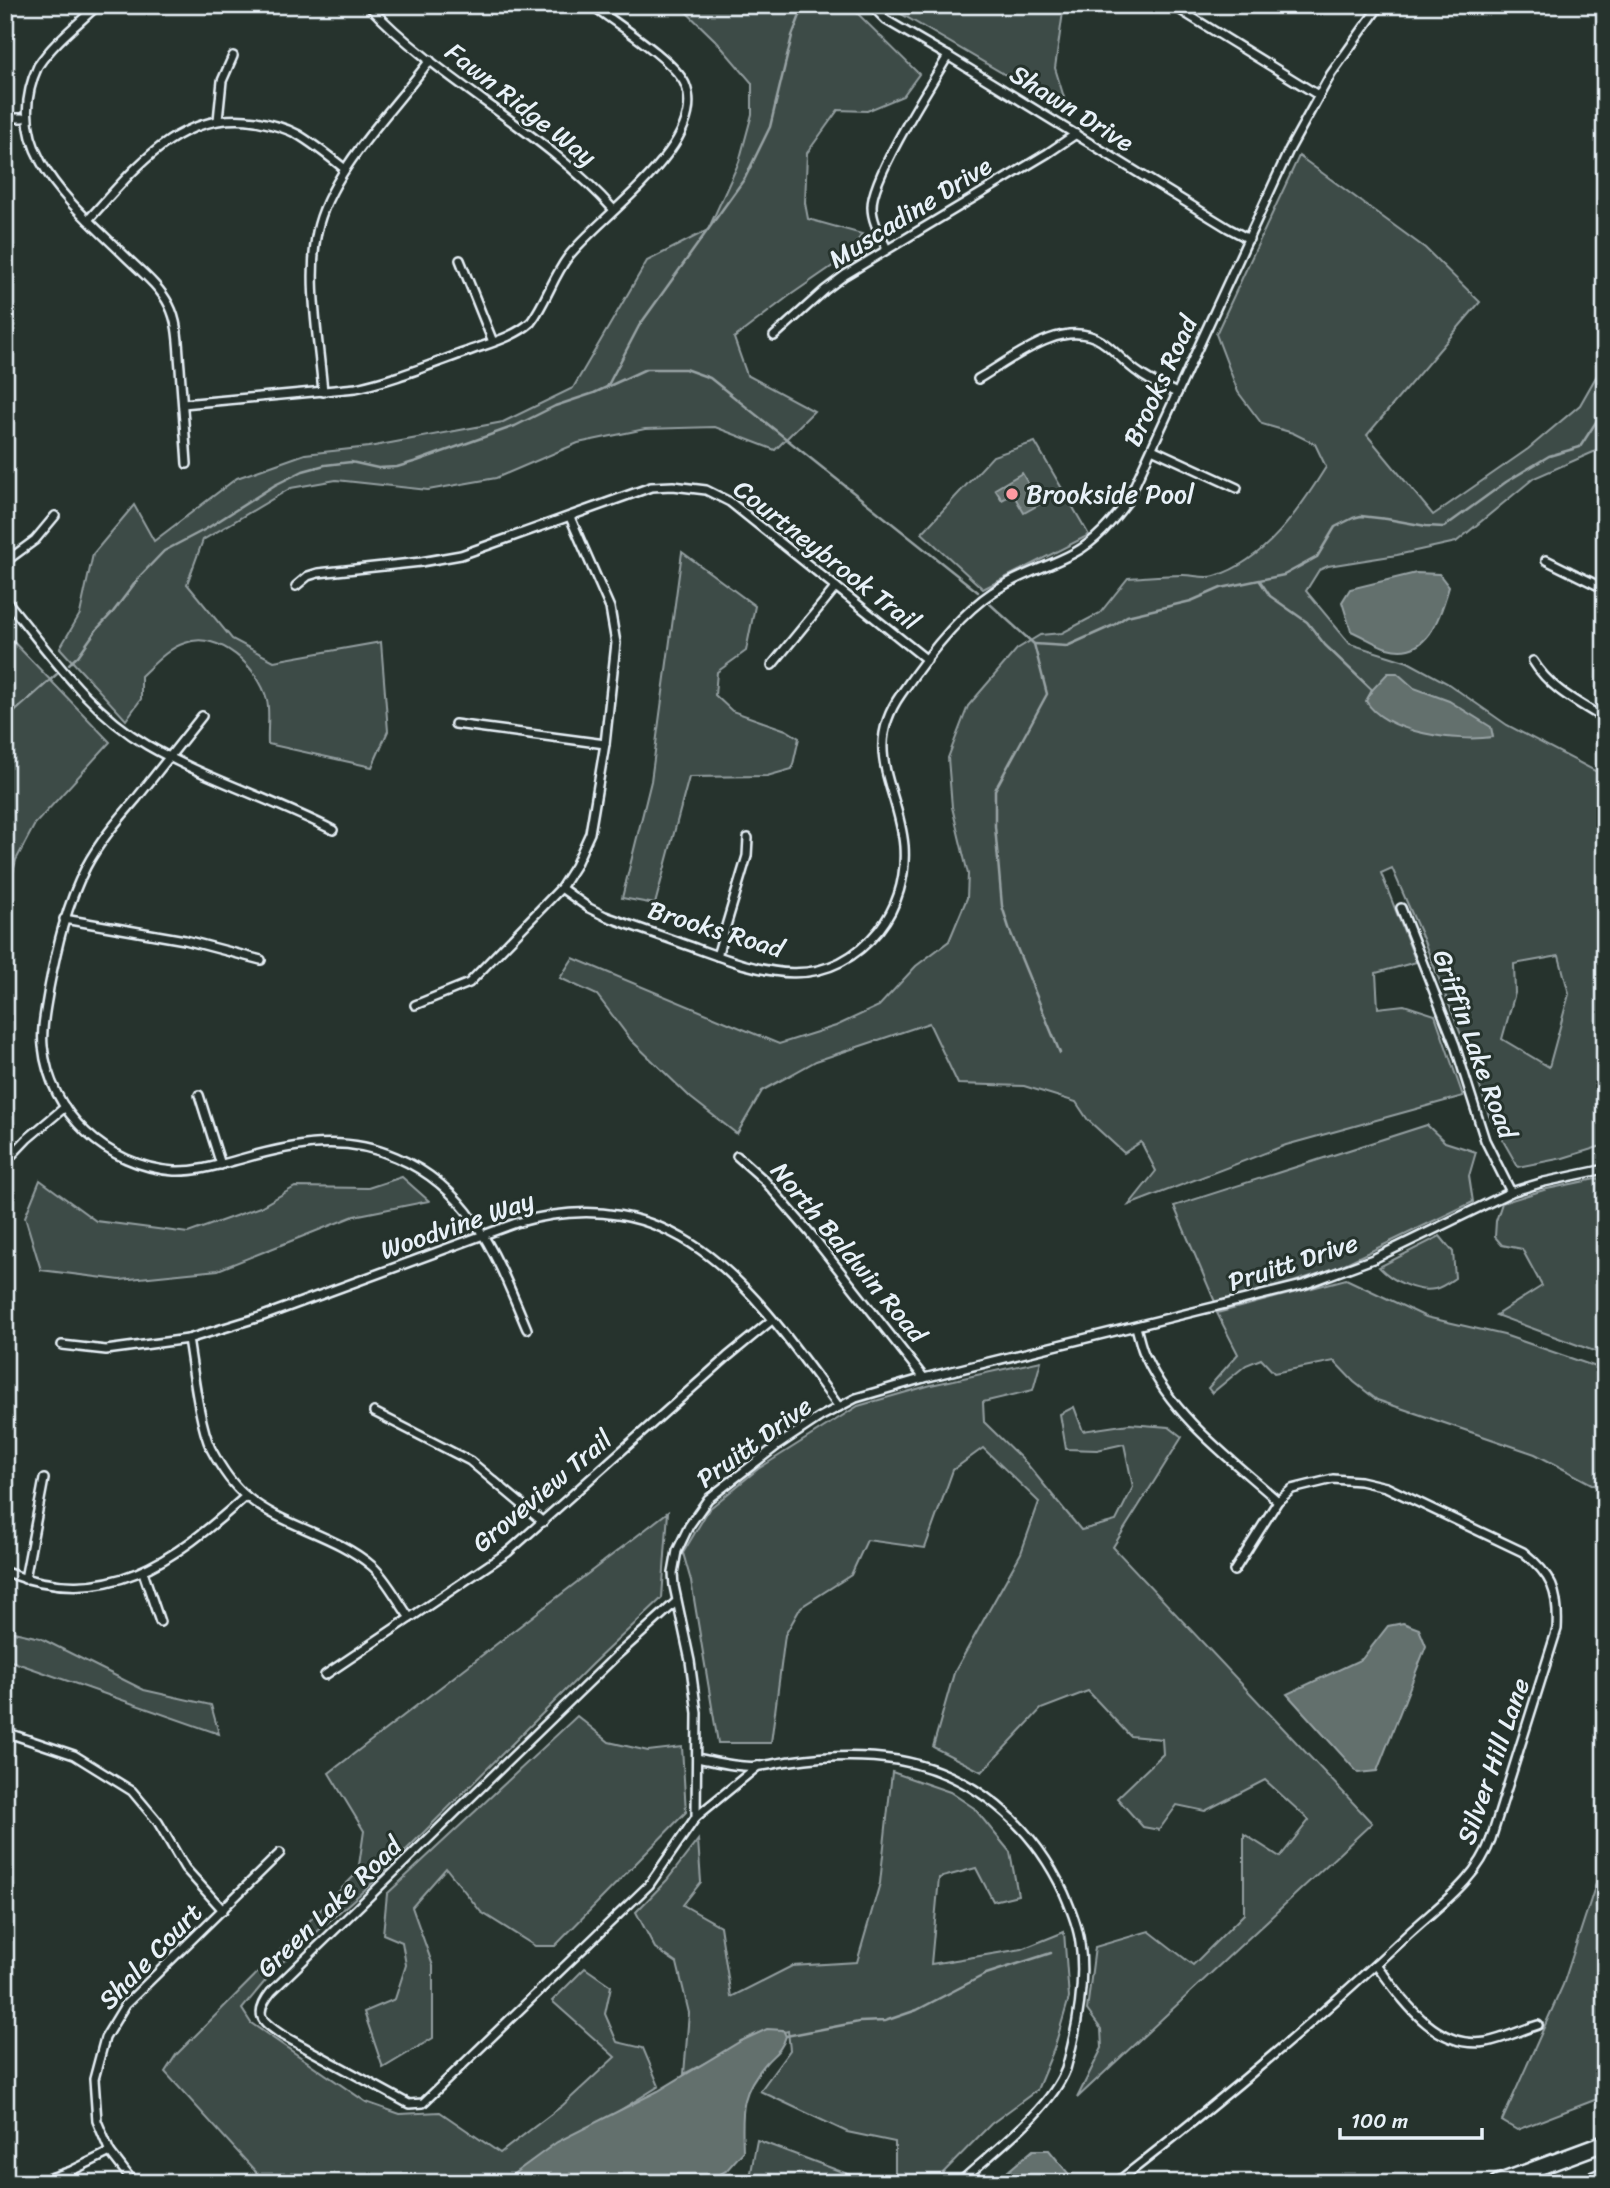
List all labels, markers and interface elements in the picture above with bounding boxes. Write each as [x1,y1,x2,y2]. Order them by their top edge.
street label: Fawn Ridge Way [435,30,607,179]
street label: Shawn Drive [1001,51,1144,165]
street label: Muscadine Drive [819,143,1002,281]
street label: Brooks Road [1110,306,1211,454]
street label: Courtneybrook Trail [723,467,931,644]
place label: Brookside Pool [1026,471,1195,517]
marker: Brookside Pool [1004,486,1020,502]
street label: Brooks Road [642,887,792,972]
street label: Griffin Lake Road [1419,943,1531,1147]
street label: North Baldwin Road [759,1151,941,1355]
street label: Woodvine Way [374,1177,541,1273]
street label: Pruitt Drive [1222,1219,1364,1305]
street label: Pruitt Drive [686,1384,822,1500]
street label: Groveview Trail [461,1417,624,1564]
street label: Silver Hill Lane [1443,1671,1543,1851]
street label: Green Lake Road [245,1823,415,1989]
street label: Shale Court [86,1891,214,2021]
scale bar [1340,2097,1482,2141]
text: 100 m [1351,2102,1408,2140]

